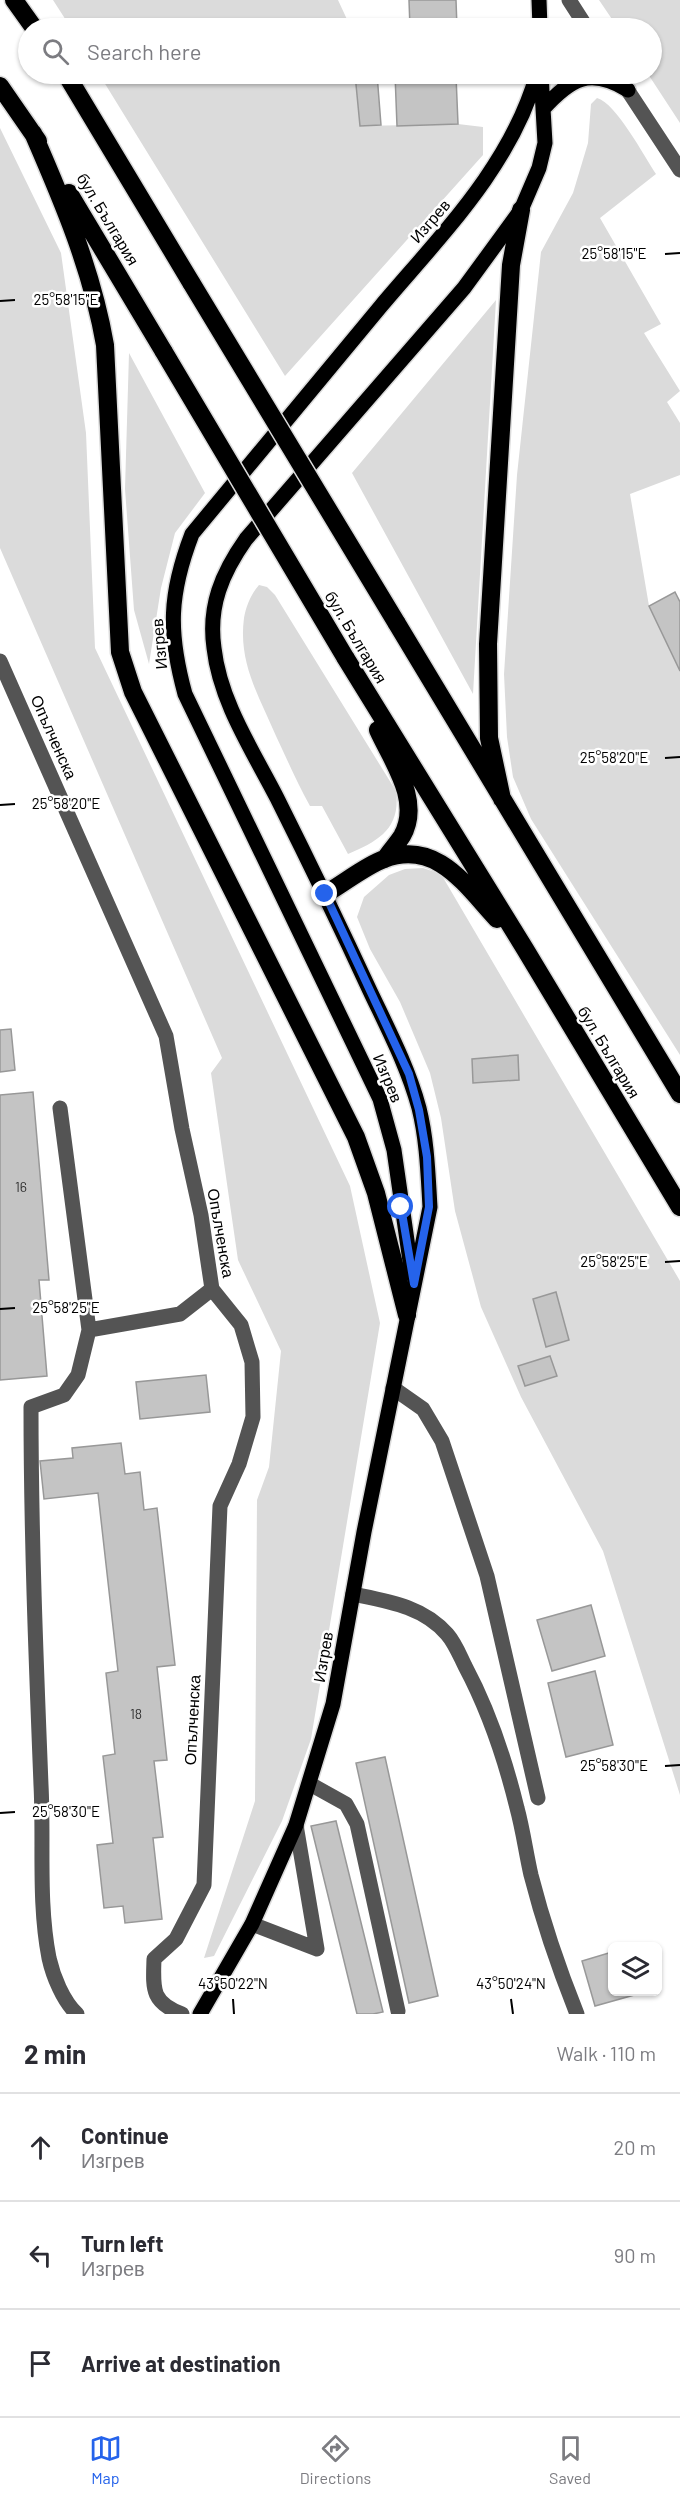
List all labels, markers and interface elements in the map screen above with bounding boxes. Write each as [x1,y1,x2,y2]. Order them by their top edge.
search box [18,18,662,84]
icon: search [39,35,72,68]
text: Search here [87,38,201,64]
street label: бул. България [73,169,143,268]
street label: Изгрев [406,195,454,246]
text: 25°58'15"E [582,244,646,262]
text: 25°58'15"E [34,290,98,308]
street label: бул. България [321,587,391,686]
street label: Изгрев [147,618,170,670]
street label: Опълченска [27,692,82,782]
text: 25°58'20"E [580,748,648,766]
text: 25°58'20"E [32,794,100,812]
route end [311,880,337,906]
street label: бул. България [574,1002,644,1101]
street label: Изгрев [370,1051,407,1105]
house number: 16 [15,1178,27,1195]
street label: Опълченска [204,1187,239,1279]
route start [387,1193,413,1219]
text: 25°58'25"E [580,1252,648,1270]
text: 25°58'25"E [32,1298,100,1316]
street label: Изгрев [309,1630,336,1684]
street label: Опълченска [180,1674,203,1766]
house number: 18 [130,1705,142,1722]
text: 25°58'30"E [580,1756,648,1774]
text: 25°58'30"E [32,1802,100,1820]
map controls [608,1942,662,1996]
button: layers [608,1942,662,1996]
text: 43°50'22"N [198,1974,268,1992]
text: 43°50'24"N [476,1974,546,1992]
text: 2 min [24,2038,86,2069]
text: Walk · 110 m [556,2041,656,2065]
text: Continue [81,2122,169,2148]
icon: ahead [24,2131,57,2164]
text: 20 m [613,2135,656,2159]
text: Изгрев [81,2148,145,2172]
text: Turn left [81,2230,164,2256]
icon: left [24,2239,57,2272]
text: 90 m [614,2243,656,2267]
text: Изгрев [81,2256,145,2280]
icon: arrive [24,2347,57,2380]
text: Arrive at destination [81,2350,280,2376]
tab: Map [89,2432,122,2487]
tab: Directions [300,2432,371,2487]
tab: Saved [549,2432,591,2487]

